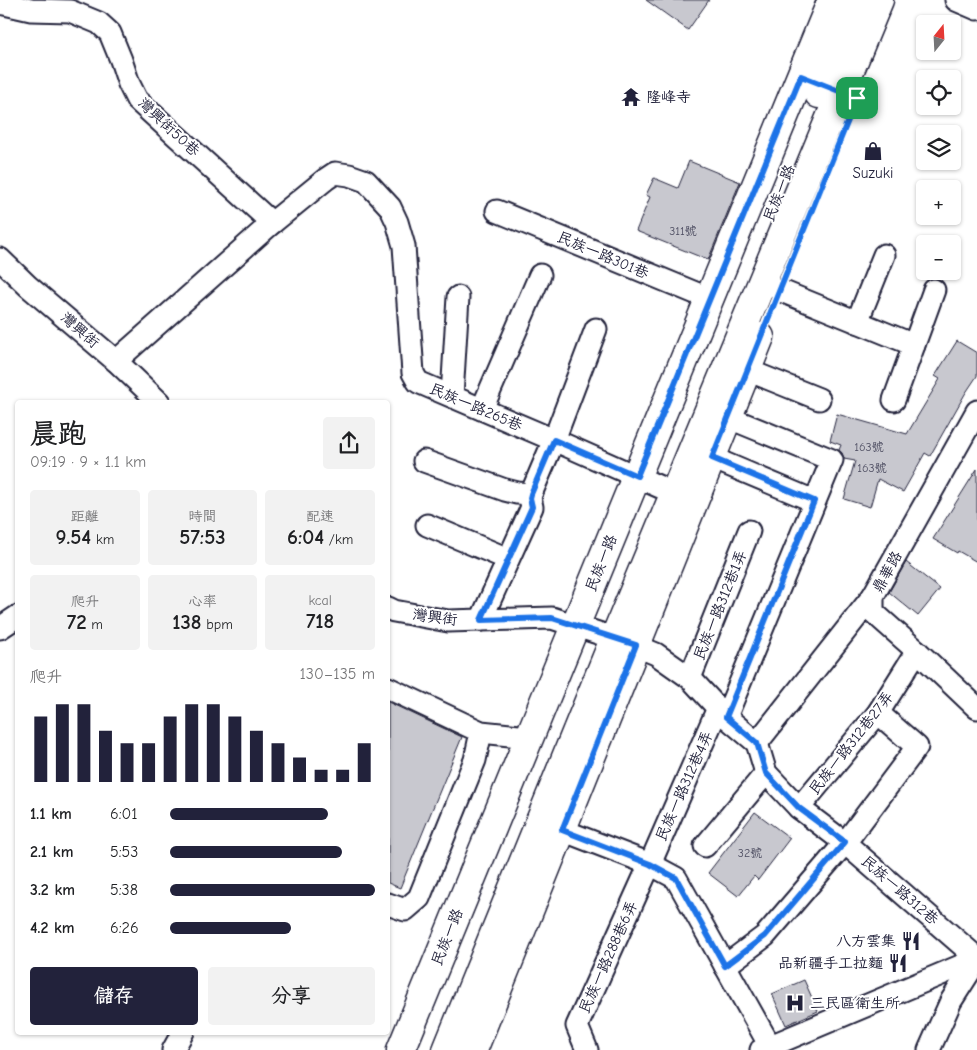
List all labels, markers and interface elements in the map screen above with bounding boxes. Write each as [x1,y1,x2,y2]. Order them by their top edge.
north arrow [916,15,961,60]
map controls [916,15,961,280]
button: locate [916,70,961,115]
pin [836,77,878,119]
icon: arrive [843,84,871,112]
temple icon: 隆峰寺 [620,86,642,108]
place label: 隆峰寺 [646,88,691,106]
street label: 灣興街50巷 [135,94,203,160]
button: layers [916,125,961,170]
shop icon: Suzuki [862,140,884,162]
street label: 民族一路 [759,162,799,224]
place label: Suzuki [853,164,893,182]
button: + [916,180,961,225]
house number: 311號 [669,224,697,238]
street label: 民族一路301巷 [555,228,651,282]
button: − [916,235,961,280]
street label: 灣興街 [57,308,103,352]
street label: 民族一路265巷 [427,379,525,435]
button: share [323,417,375,469]
text: 晨跑 [30,418,86,450]
house number: 163號 [854,440,884,454]
text: 09:19 · 9 × 1.1 km [30,453,146,471]
house number: 163號 [857,461,887,475]
text: 距離 [71,508,99,525]
text: 時間 [188,508,216,525]
text: 配速 [306,508,334,525]
text: 9.54 [55,525,91,549]
text: 57:53 [179,525,226,549]
text: 6:04 [287,525,324,549]
text: km [91,531,114,548]
text: /km [324,531,353,548]
street label: 民族一路 [581,532,621,594]
street label: 民族一路312巷1弄 [690,547,750,663]
street label: 鼎華路 [868,548,906,596]
text: kcal [308,592,332,609]
text: 爬升 [71,593,99,610]
text: 心率 [188,593,216,610]
street label: 灣興街 [412,605,458,629]
text: 718 [306,609,334,633]
text: 72 [67,610,87,634]
text: 138 [172,610,202,634]
text: m [87,616,103,633]
text: bpm [202,616,233,633]
text: 130–135 m [300,665,375,683]
text: 爬升 [30,668,62,686]
street label: 民族一路312巷27弄 [805,688,897,798]
street label: 民族一路312巷4弄 [652,728,716,844]
text: 1.1 km [30,805,72,823]
text: 6:01 [110,805,138,823]
text: 2.1 km [30,843,73,861]
text: 5:53 [110,843,138,861]
house number: 32號 [738,846,762,860]
street label: 民族一路312巷 [858,852,942,928]
text: 3.2 km [30,881,75,899]
text: 5:38 [110,881,138,899]
street label: 民族一路288巷6弄 [575,898,641,1016]
street label: 民族一路 [427,906,467,968]
text: 4.2 km [30,919,75,937]
text: 6:26 [110,919,139,937]
restaurant icon: 八方雲集 [900,930,922,952]
place label: 八方雲集 [836,932,896,950]
restaurant icon: 品新疆手工拉麵 [887,952,909,974]
place label: 品新疆手工拉麵 [778,954,883,972]
button: 儲存 [30,967,198,1025]
button: 分享 [208,967,375,1025]
hospital icon: 三民區衛生所 [784,992,806,1014]
place label: 三民區衛生所 [810,994,900,1012]

